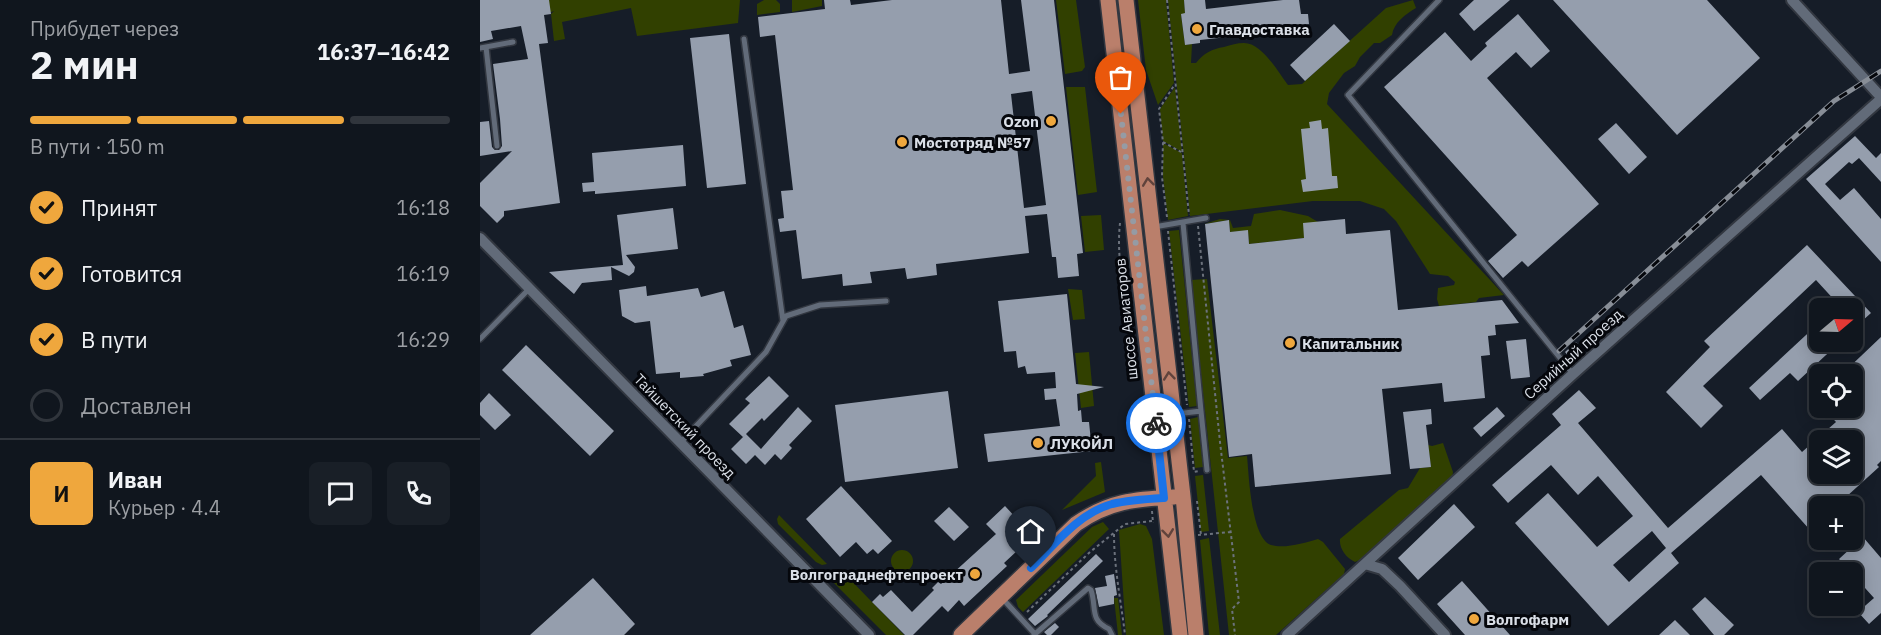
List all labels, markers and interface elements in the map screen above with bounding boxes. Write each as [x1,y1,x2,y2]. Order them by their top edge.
text: Прибудет через [30,15,179,42]
place label: Главдоставка [1209,20,1310,39]
marker: Главдоставка [1190,22,1204,36]
text: 16:37–16:42 [317,37,450,66]
text: 2 мин [30,39,139,90]
pin [1095,52,1146,114]
icon: bag [1104,61,1137,94]
place label: Ozon [1003,112,1039,131]
marker: Ozon [1044,114,1058,128]
text: В пути · 150 m [30,133,165,160]
place label: Мостотряд №57 [914,133,1031,152]
marker: Мостотряд №57 [895,135,909,149]
one-way arrow [1142,177,1154,186]
icon: check [30,191,63,224]
text: Принят [81,193,157,222]
text: 16:18 [396,194,450,221]
icon: check [30,257,63,290]
street label: шоссе Авиаторов [1110,257,1142,381]
text: Готовится [81,259,182,288]
text: 16:19 [396,260,450,287]
north arrow [1809,298,1863,352]
map controls [1809,298,1863,616]
street label: Серийный проезд [1520,305,1626,403]
icon: check [30,323,63,356]
text: В пути [81,325,148,354]
text: 16:29 [396,326,450,353]
place label: Капитальник [1302,334,1400,353]
marker: Капитальник [1283,336,1297,350]
button: locate [1809,364,1863,418]
street label: Тайшетский проезд [630,370,740,482]
one-way arrow [1163,371,1176,380]
text: Доставлен [81,391,192,420]
courier [1126,393,1186,453]
icon: bike [1140,407,1173,440]
button: layers [1809,430,1863,484]
place label: ЛУКОЙЛ [1050,434,1113,453]
marker: ЛУКОЙЛ [1031,436,1045,450]
button: chat [309,462,372,525]
button: phone [387,462,450,525]
text: Иван [108,465,163,494]
text: И [54,479,69,508]
text: Курьер · 4.4 [108,494,221,521]
button: + [1809,496,1863,550]
pin [1005,506,1056,568]
icon: home [1014,515,1047,548]
one-way arrow [1162,528,1174,537]
button: − [1809,562,1863,616]
place label: Волгограднефтепроект [790,565,964,584]
marker: Волгограднефтепроект [968,567,982,581]
place label: Волгофарм [1486,610,1569,629]
marker: Волгофарм [1467,612,1481,626]

